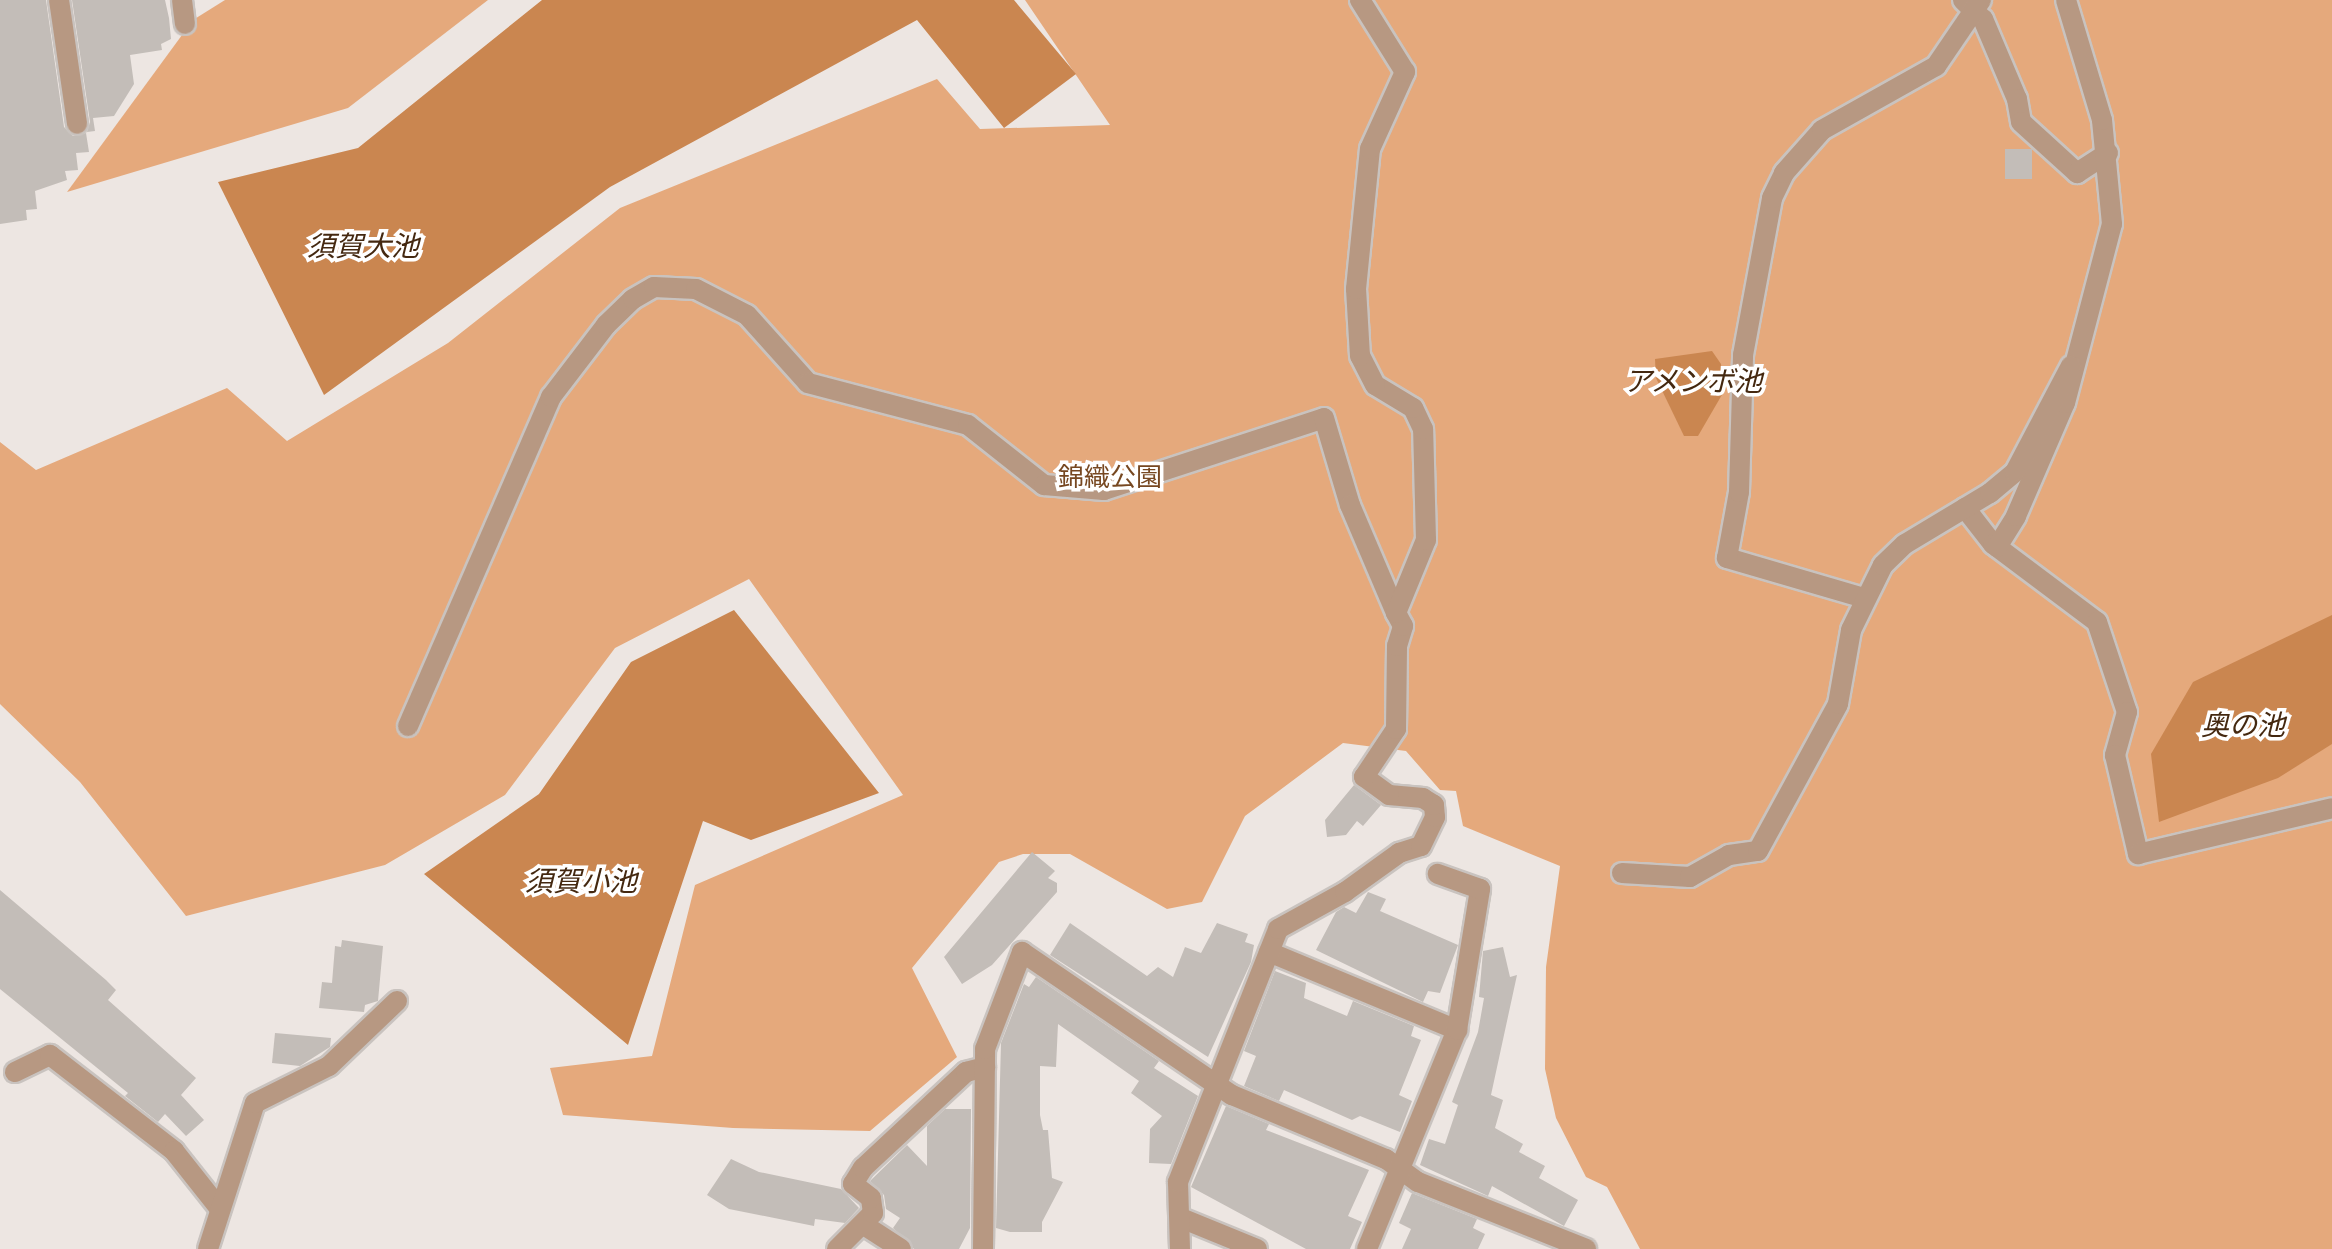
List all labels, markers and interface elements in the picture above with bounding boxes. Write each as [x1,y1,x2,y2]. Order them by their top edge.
water label: 須賀大池 [307,230,419,264]
water label: アメンボ池 [1623,365,1763,399]
park label: 錦織公園 [1058,462,1162,494]
water label: 奥の池 [2201,709,2285,743]
water label: 須賀小池 [525,865,637,899]

